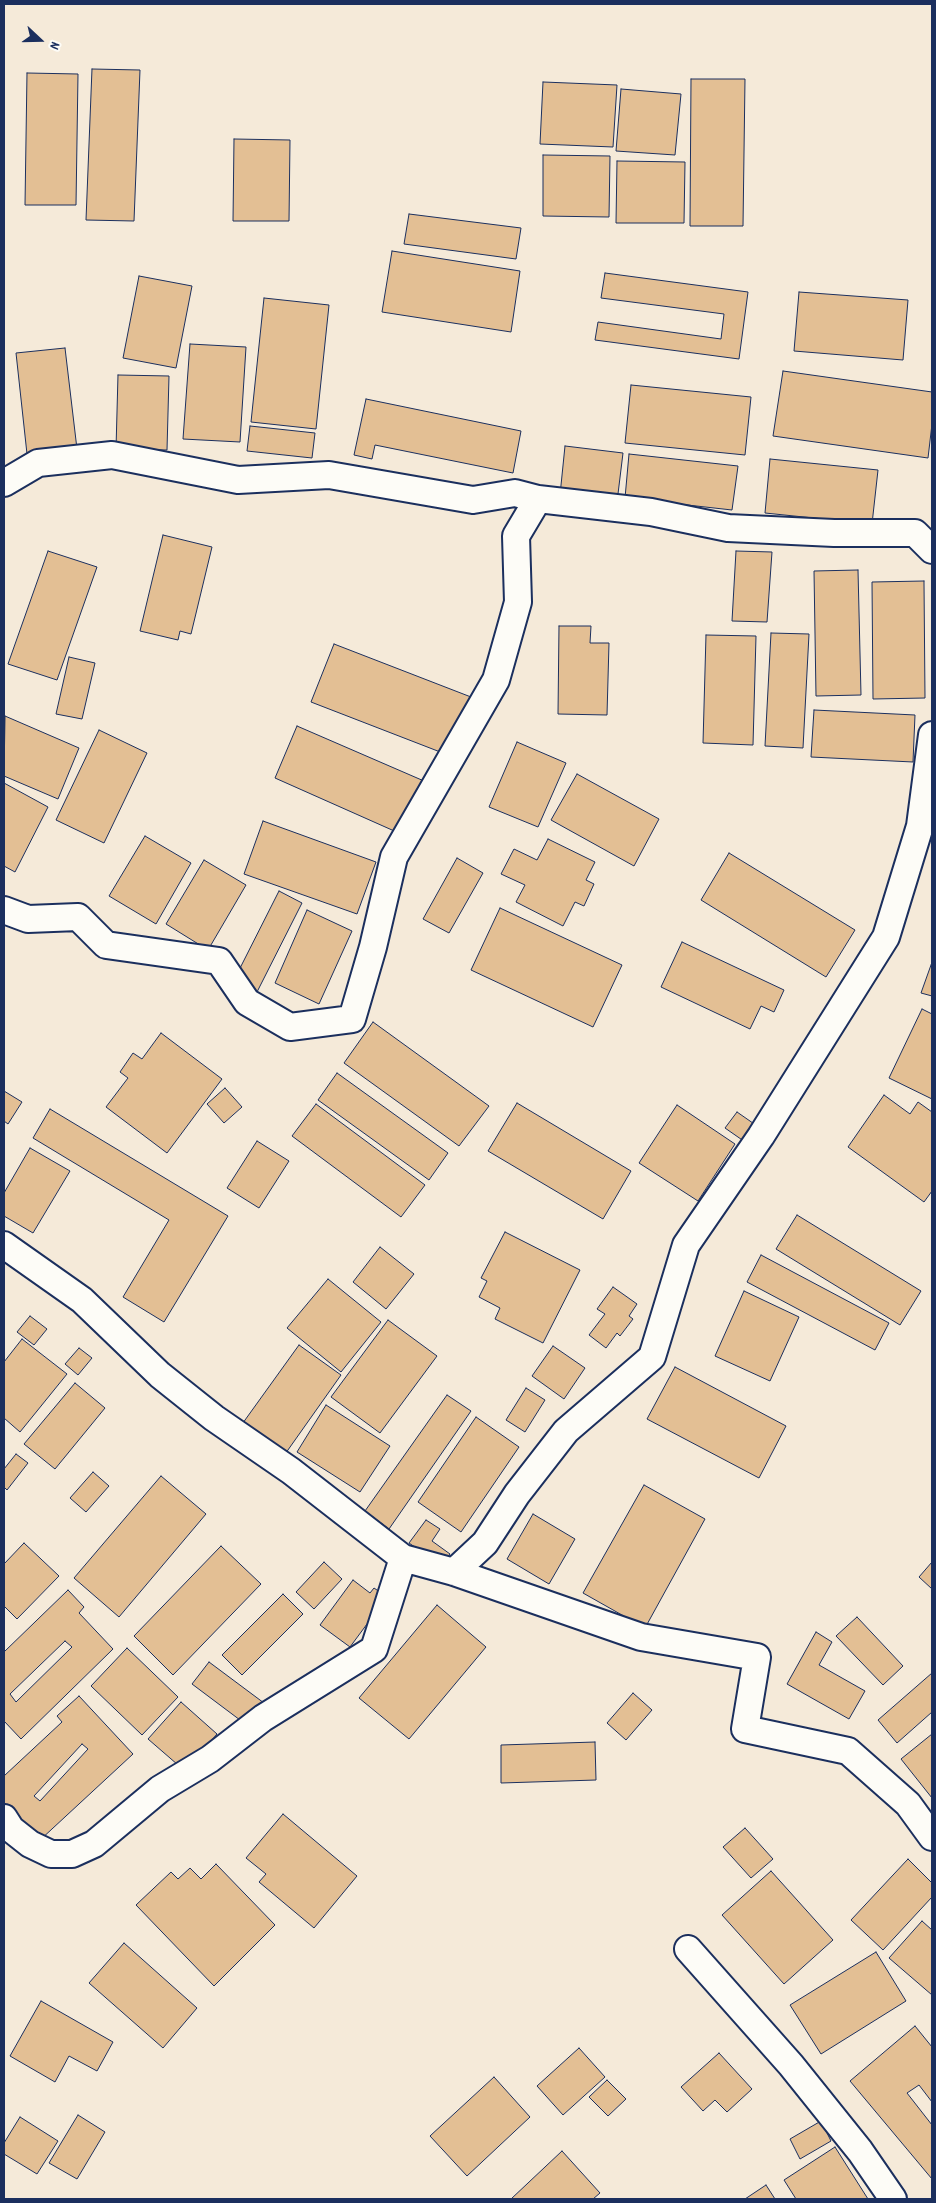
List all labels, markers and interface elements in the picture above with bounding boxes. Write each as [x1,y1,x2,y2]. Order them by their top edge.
north arrow [15,15,65,65]
text: N [43,39,65,52]

